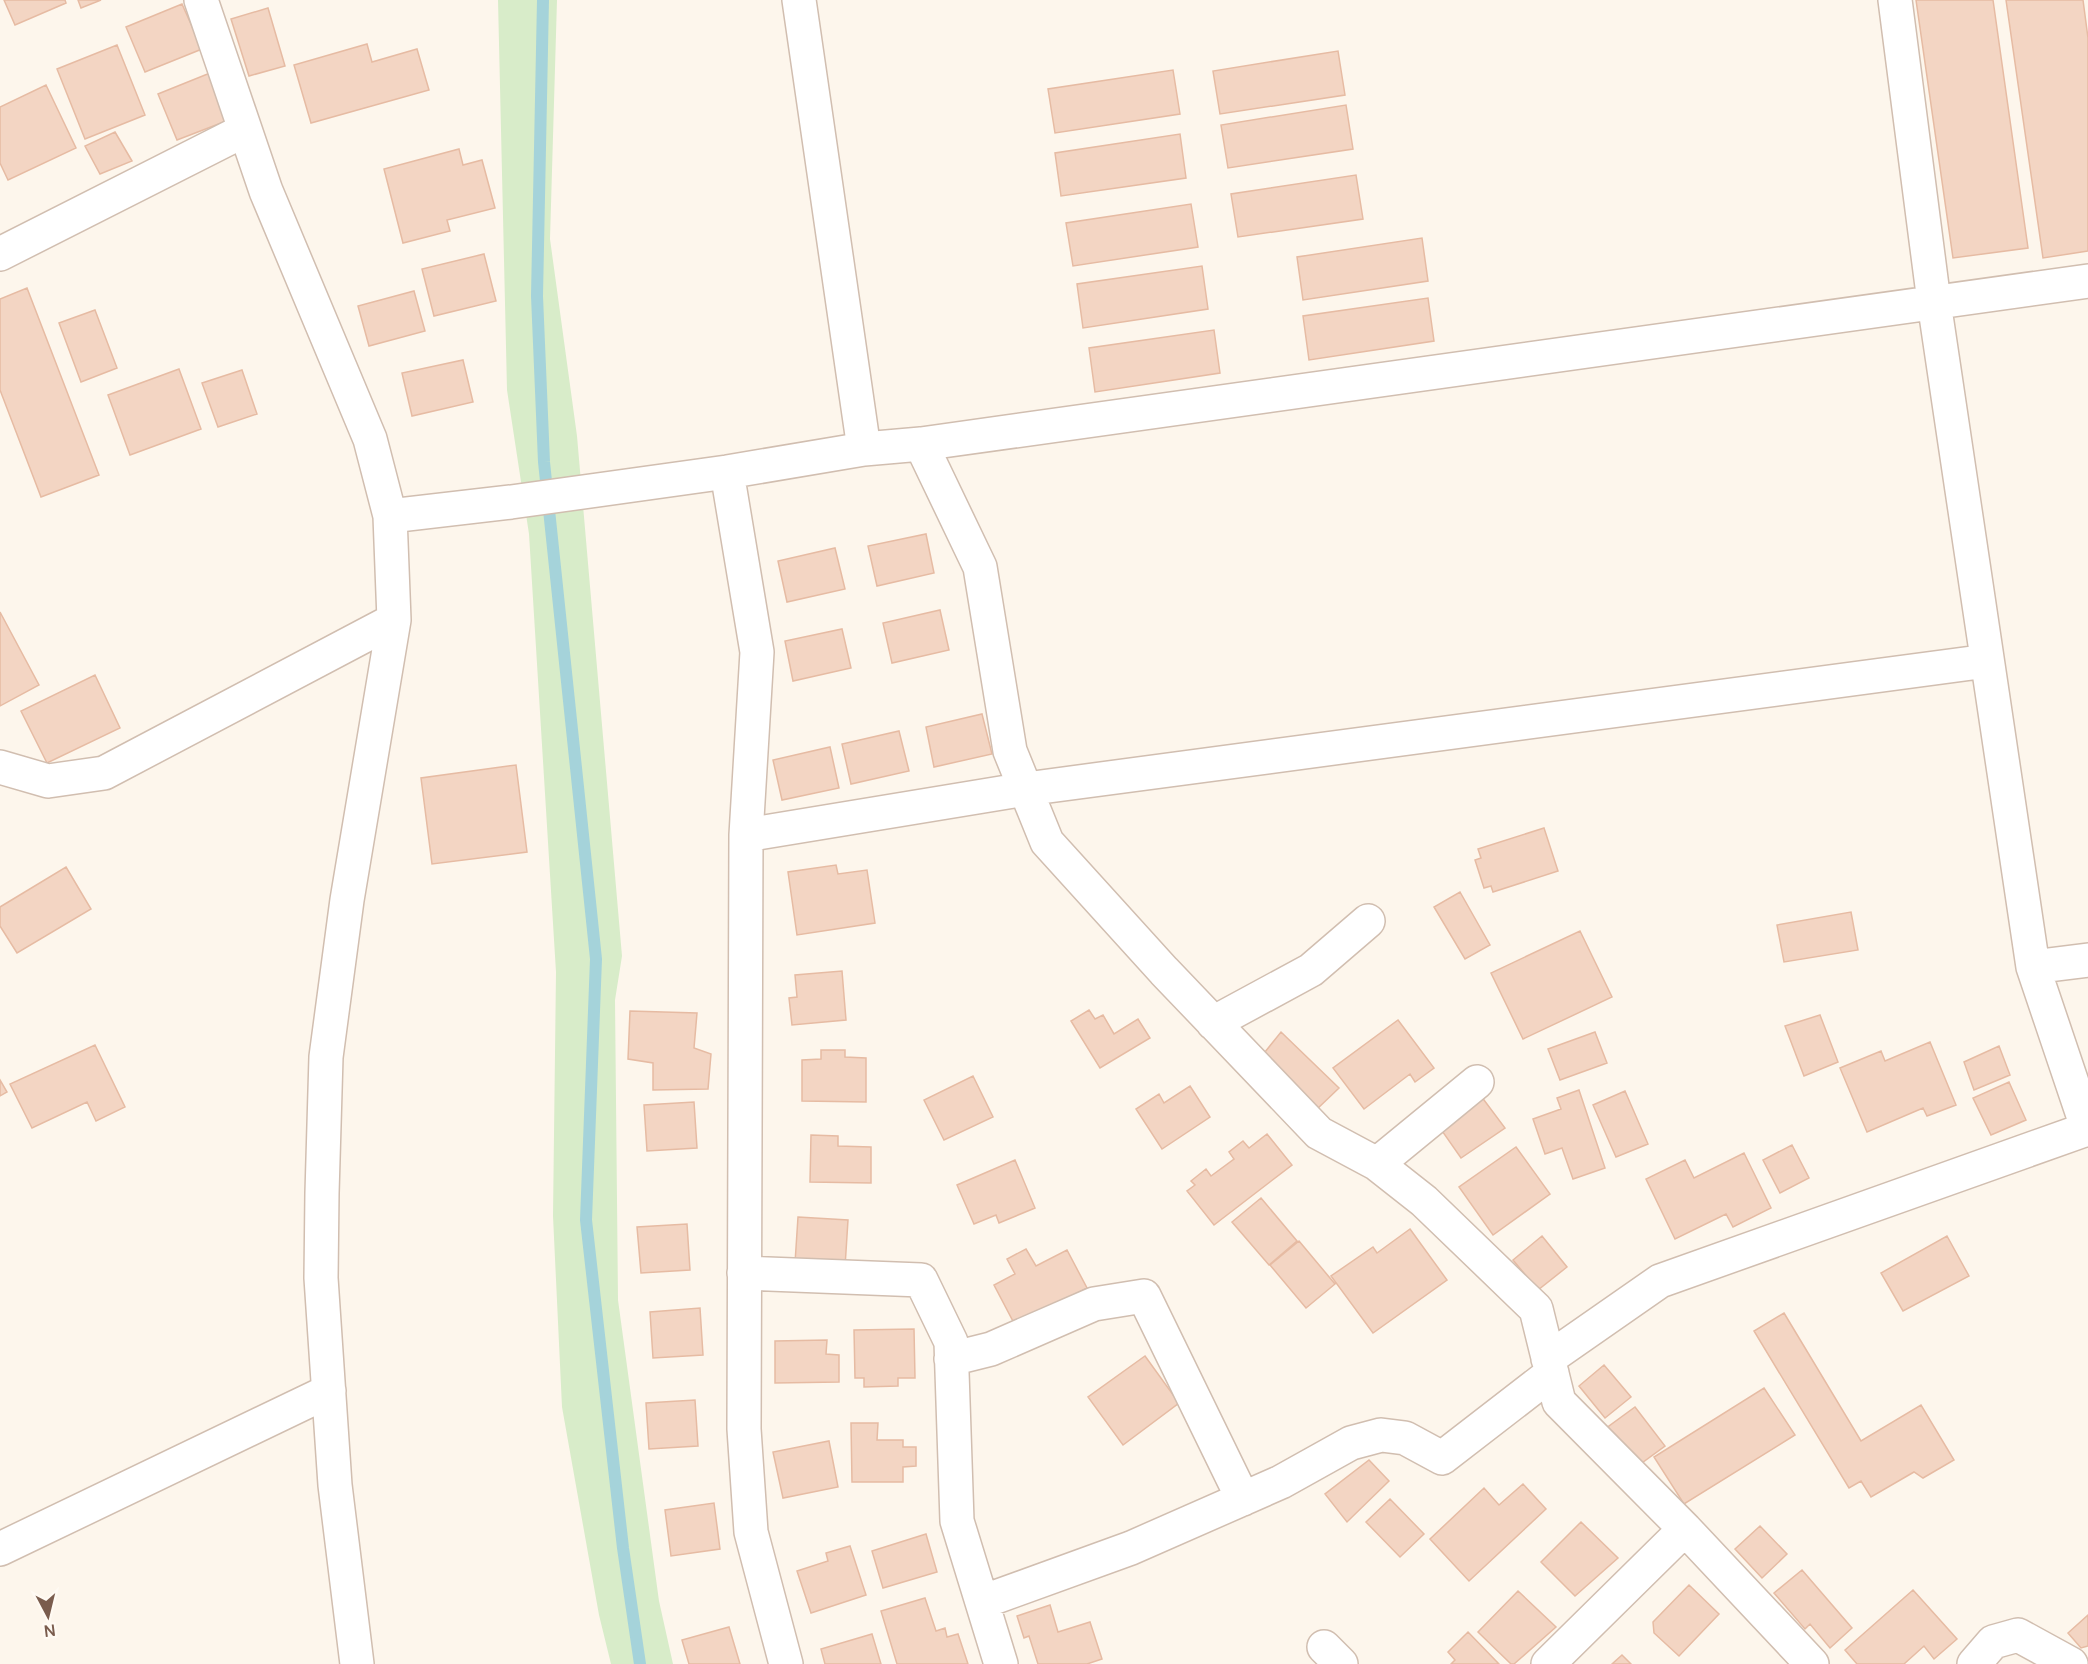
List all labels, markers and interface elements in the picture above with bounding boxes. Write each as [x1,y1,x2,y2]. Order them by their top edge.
north arrow [18,1586,78,1646]
text: N [43,1619,57,1643]

